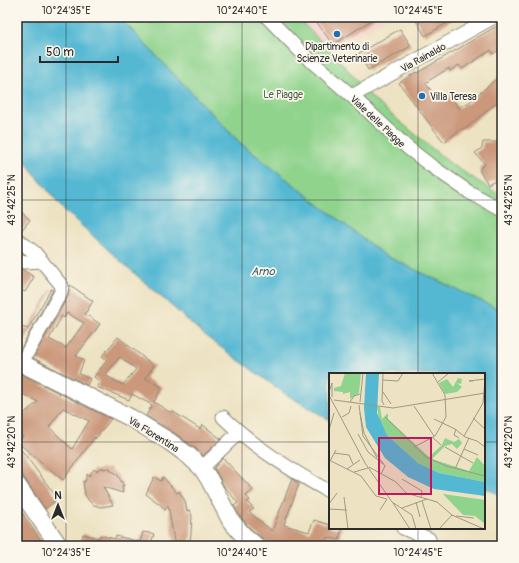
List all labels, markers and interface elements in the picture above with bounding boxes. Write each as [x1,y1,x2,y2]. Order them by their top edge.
text: 10°24'35"E [42,5,90,17]
text: 10°24'40"E [217,5,267,17]
text: 10°24'45"E [394,5,442,17]
marker: Dipartimento di Scienze Veterinarie [332,29,342,39]
scale bar [40,38,118,64]
street label: Via Rainaldo [399,40,449,75]
place label: Dipartimento di Scienze Veterinarie [296,41,378,65]
text: 50 m [46,45,74,60]
park label: Le Piagge [263,89,303,101]
marker: Villa Teresa [417,91,427,101]
place label: Villa Teresa [430,91,477,103]
street label: Viale delle Piagge [347,93,407,150]
text: 43°42'25"N [6,174,18,225]
text: 43°42'25"N [503,174,515,225]
water label: Arno [251,265,276,278]
inset map [329,373,485,529]
street label: Via Fiorentina [126,415,181,455]
text: 43°42'20"N [6,416,18,468]
text: 43°42'20"N [503,416,515,468]
north arrow [38,485,78,525]
text: N [54,489,62,502]
text: 10°24'35"E [42,547,90,559]
text: 10°24'40"E [217,547,267,559]
text: 10°24'45"E [394,547,442,559]

